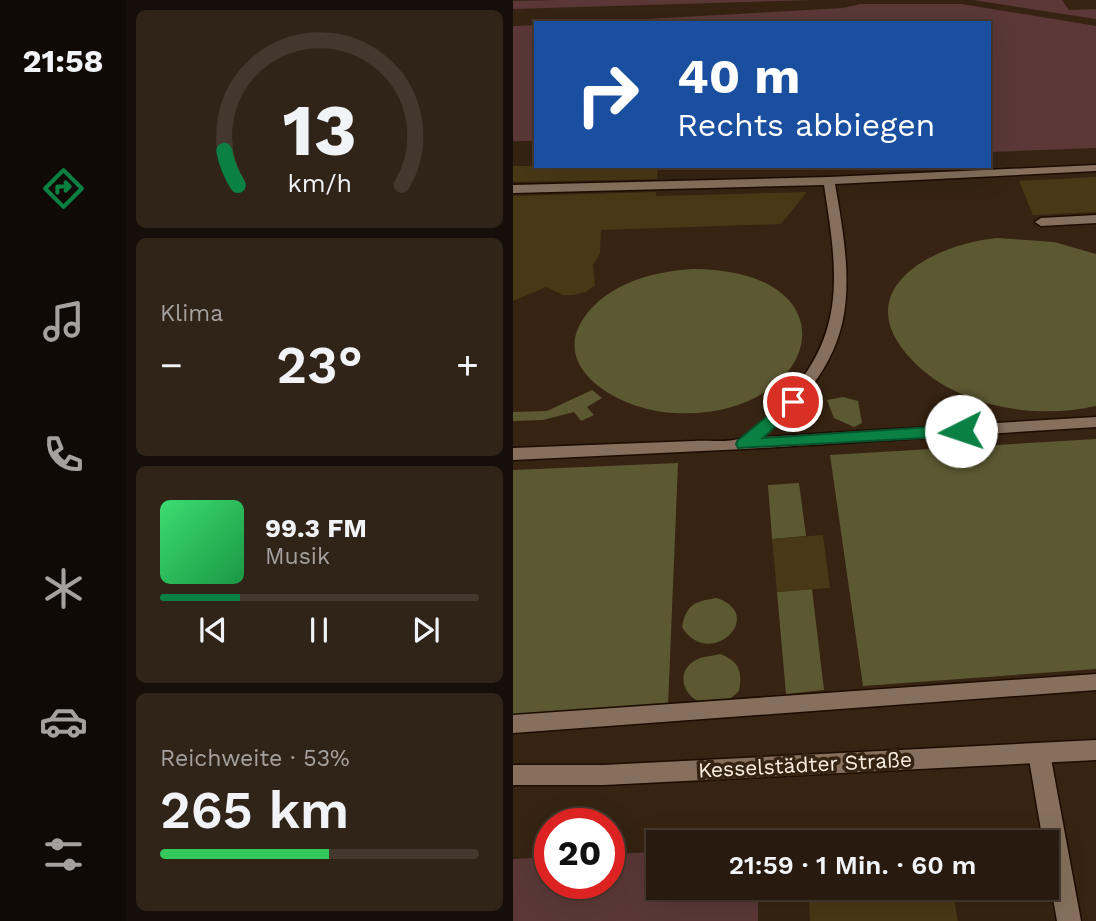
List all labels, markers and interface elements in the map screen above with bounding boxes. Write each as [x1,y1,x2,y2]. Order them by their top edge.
text: 21:58 [22,42,104,80]
text: 40 m [677,47,800,105]
icon: right [562,49,653,140]
text: 13 [282,87,357,173]
text: Rechts abbiegen [677,106,935,144]
icon: directions [39,164,88,213]
text: km/h [287,169,352,198]
icon: music [39,297,88,346]
text: Klima [160,300,223,327]
text: 23° [276,335,363,396]
text: − [160,343,183,387]
text: + [456,343,479,387]
pin [763,372,823,432]
icon: arrive [774,383,812,421]
position arrow [924,394,998,468]
icon: phone [39,430,88,479]
text: 99.3 FM [265,513,367,543]
text: Musik [265,543,330,570]
icon: climate [39,564,88,613]
icon: previous [194,611,232,649]
icon: pause [300,611,338,649]
icon: next [407,611,445,649]
icon: car [39,697,88,746]
text: Reichweite · 53% [160,745,350,772]
street label: Kesselstädter Straße [697,746,913,783]
text: 265 km [160,780,349,841]
speed limit sign: 20 [534,808,625,899]
icon: filters [39,830,88,879]
text: 21:59 · 1 Min. · 60 m [729,850,976,880]

